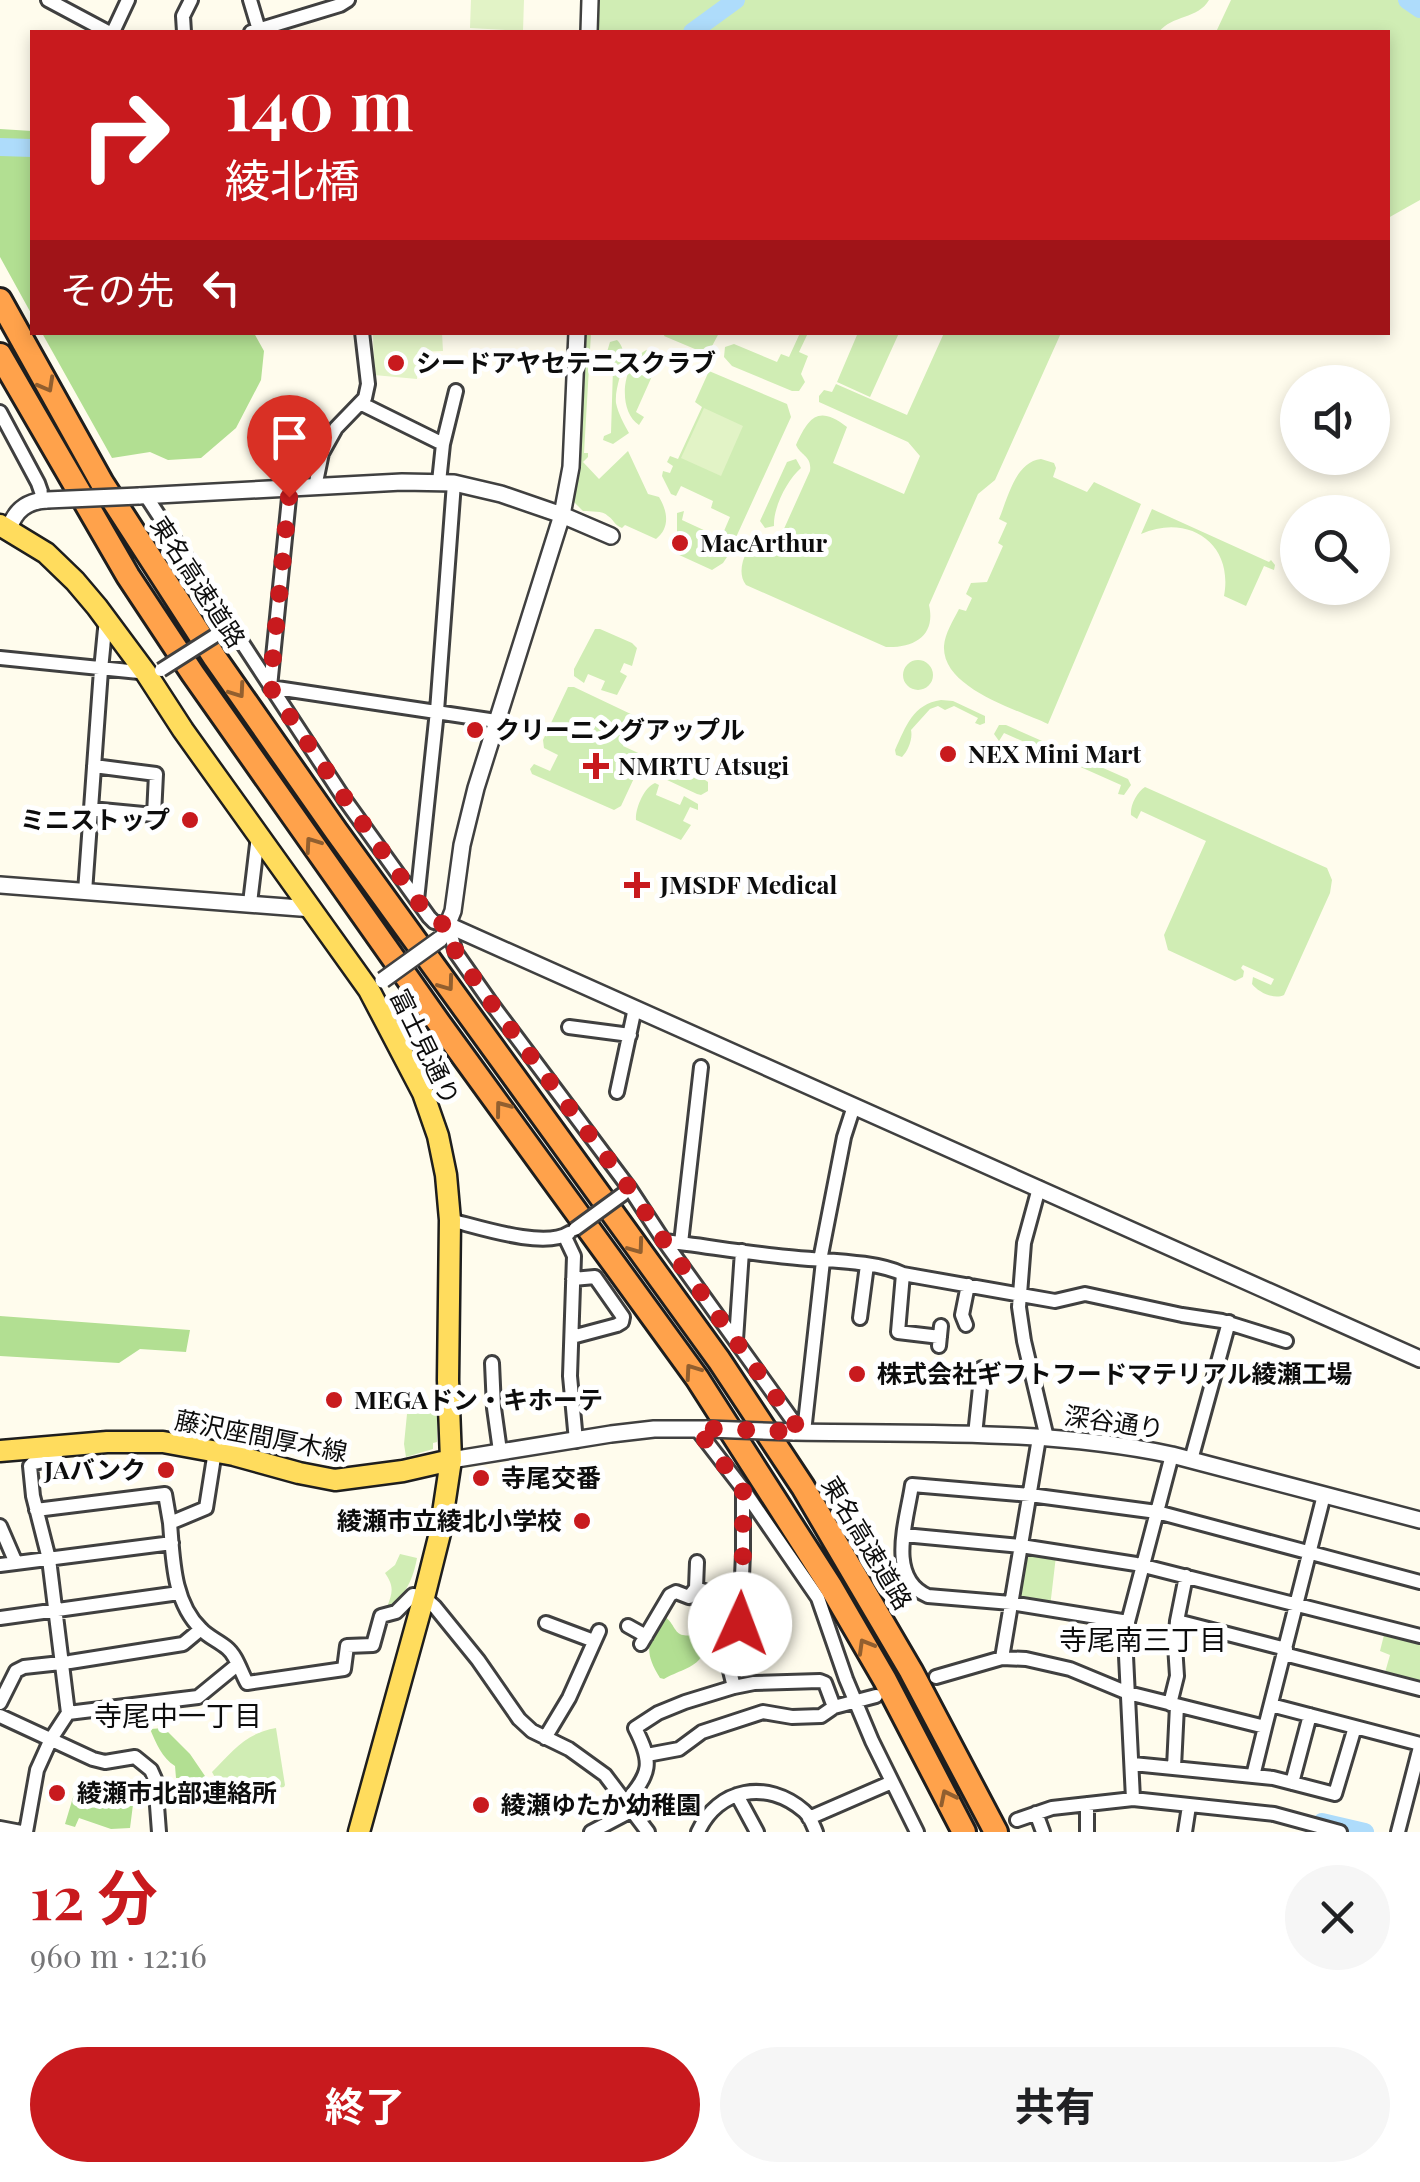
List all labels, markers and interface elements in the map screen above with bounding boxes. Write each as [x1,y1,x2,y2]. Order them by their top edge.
text: 140 m [225,55,414,149]
icon: right [60,70,190,200]
text: 綾北橋 [225,148,360,208]
icon: left [194,260,249,315]
text: その先 [60,263,174,314]
place label: シードアヤセテニスクラブ [416,345,716,378]
marker: シードアヤセテニスクラブ [385,352,407,374]
map controls [1280,365,1390,605]
button: sound [1280,365,1390,475]
one-way arrow [35,375,55,393]
pin [247,395,332,498]
icon: arrive [262,410,317,465]
button: search [1280,495,1390,605]
street label: 東名高速道路 [145,509,254,653]
place label: MacArthur [700,525,828,558]
marker: MacArthur [669,532,691,554]
one-way arrow [226,679,244,698]
place label: クリーニングアップル [495,712,745,745]
marker: クリーニングアップル [464,719,486,741]
place label: NEX Mini Mart [968,736,1141,769]
marker: NEX Mini Mart [937,743,959,765]
place label: NMRTU Atsugi [618,748,789,781]
marker: NMRTU Atsugi [583,753,609,779]
place label: ミニストップ [20,802,170,835]
marker: ミニストップ [179,809,201,831]
one-way arrow [306,837,324,856]
place label: JMSDF Medical [659,867,838,900]
marker: JMSDF Medical [624,872,650,898]
one-way arrow [435,973,452,991]
street label: 富士見通り [384,983,469,1110]
one-way arrow [497,1101,514,1119]
one-way arrow [625,1236,643,1254]
place label: 株式会社ギフトフードマテリアル綾瀬工場 [877,1356,1352,1389]
marker: 株式会社ギフトフードマテリアル綾瀬工場 [846,1363,868,1385]
one-way arrow [686,1364,704,1383]
place label: MEGAドン・キホーテ [354,1382,603,1415]
marker: MEGAドン・キホーテ [323,1389,345,1411]
street label: 深谷通り [1062,1397,1166,1444]
street label: 藤沢座間厚木線 [172,1402,350,1467]
place label: JAバンク [43,1452,146,1485]
marker: JAバンク [155,1459,177,1481]
place label: 寺尾交番 [501,1460,601,1493]
marker: 寺尾交番 [470,1467,492,1489]
street label: 東名高速道路 [816,1469,921,1615]
place label: 綾瀬市立綾北小学校 [337,1503,562,1536]
marker: 綾瀬市立綾北小学校 [571,1510,593,1532]
position arrow [688,1572,792,1676]
district label: 寺尾南三丁目 [1059,1620,1227,1657]
one-way arrow [858,1639,877,1657]
district label: 寺尾中一丁目 [94,1696,262,1733]
place label: 綾瀬市北部連絡所 [77,1775,277,1808]
marker: 綾瀬市北部連絡所 [46,1782,68,1804]
place label: 綾瀬ゆたか幼稚園 [501,1787,701,1820]
one-way arrow [939,1789,959,1807]
marker: 綾瀬ゆたか幼稚園 [470,1794,492,1816]
text: 12 分 [30,1855,158,1935]
button: close [1285,1865,1390,1970]
text: 960 m · 12:16 [30,1933,207,1976]
button: 終了 [30,2047,700,2162]
button: 共有 [720,2047,1390,2162]

